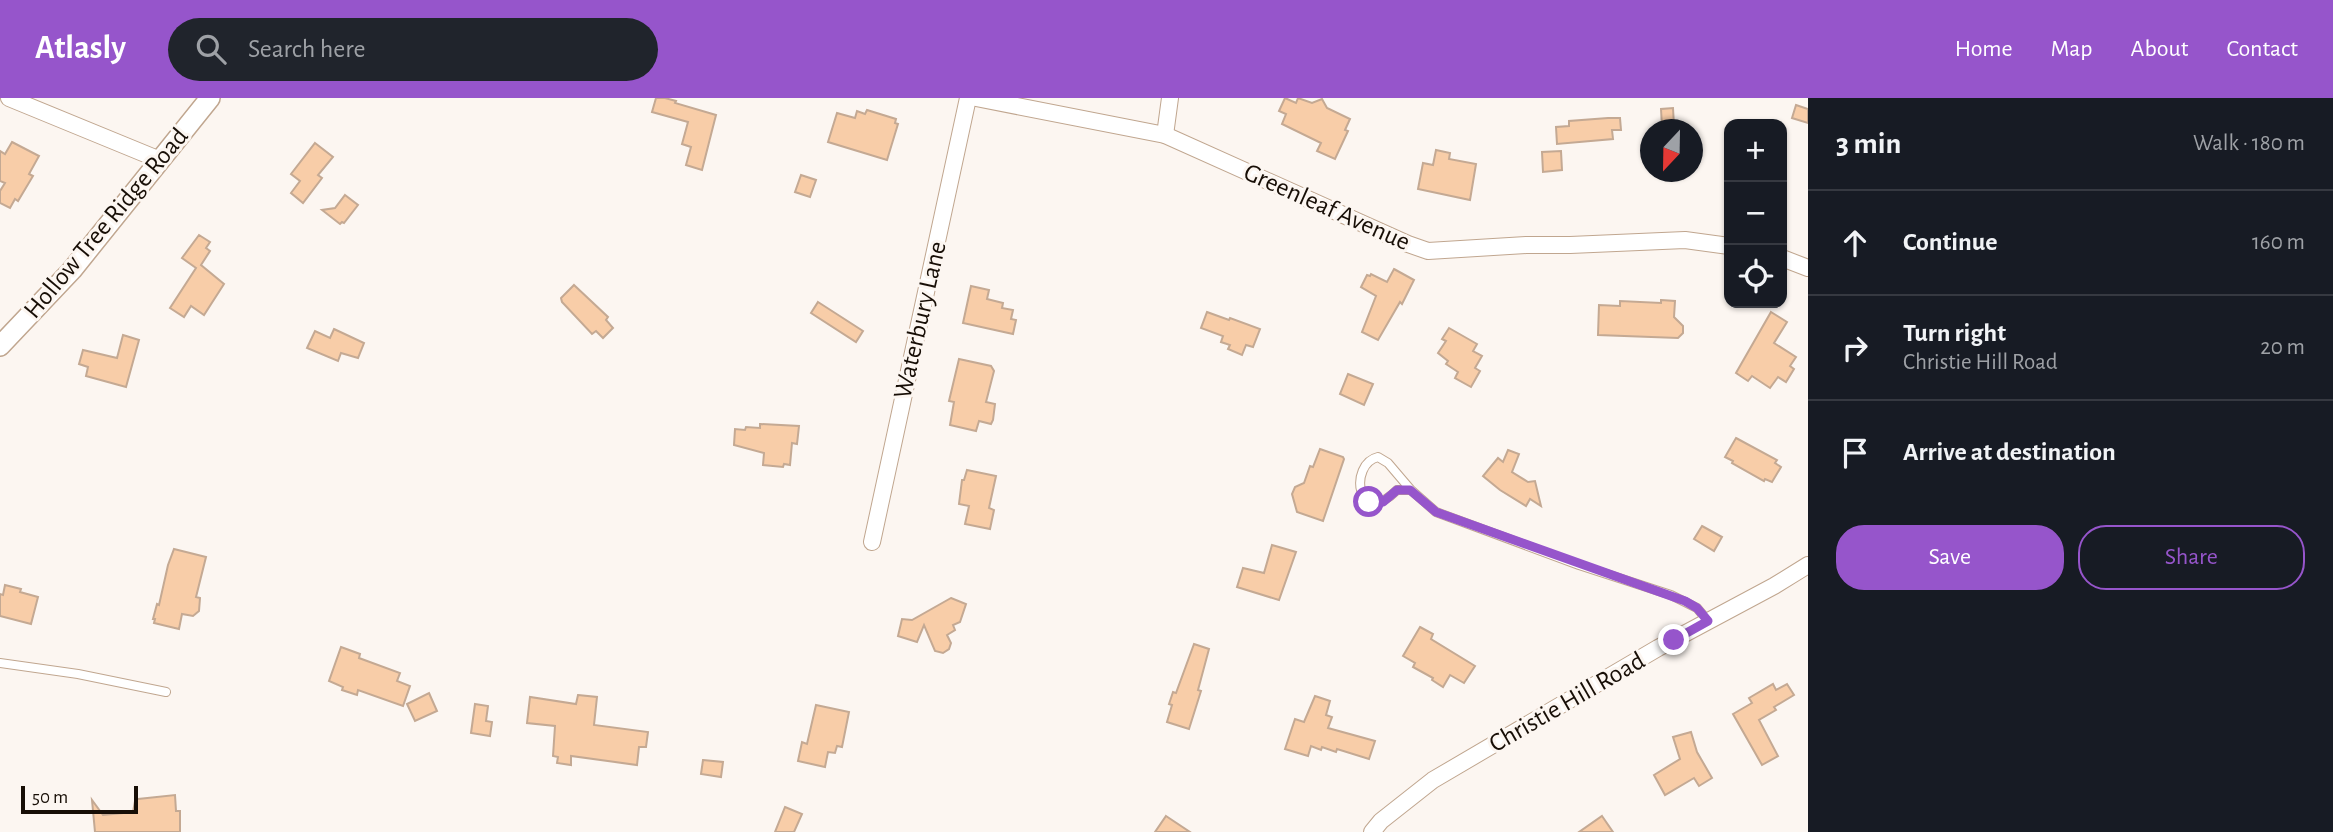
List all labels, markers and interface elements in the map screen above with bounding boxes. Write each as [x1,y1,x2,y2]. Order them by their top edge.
search box [168,18,658,81]
icon: search [192,30,230,68]
text: Atlasly [35,32,126,65]
text: Search here [248,36,366,62]
text: Home [1955,37,2013,61]
text: Map [2051,37,2093,61]
text: About [2131,37,2188,61]
text: Contact [2226,37,2298,61]
north arrow [1640,119,1703,182]
map controls [1724,119,1787,308]
button: + [1724,119,1787,182]
street label: Hollow Tree Ridge Road [19,123,193,323]
text: 3 min [1836,129,1901,159]
text: Walk · 180 m [2193,132,2305,155]
street label: Greenleaf Avenue [1240,159,1414,255]
button: − [1724,182,1787,245]
icon: ahead [1836,224,1874,262]
text: Continue [1903,229,1998,255]
text: 160 m [2252,231,2305,254]
street label: Waterbury Lane [889,239,951,401]
button: locate [1724,245,1787,308]
text: Turn right [1903,320,2006,346]
icon: right [1836,329,1874,367]
text: 20 m [2260,336,2305,359]
text: Christie Hill Road [1903,351,2058,374]
icon: arrive [1836,434,1874,472]
text: Arrive at destination [1903,439,2116,465]
route start [1353,486,1384,517]
button: Save [1836,525,2064,590]
button: Share [2078,525,2305,590]
route end [1658,624,1689,655]
street label: Christie Hill Road [1485,647,1649,757]
scale bar [21,783,138,815]
text: 50 m [32,788,68,807]

